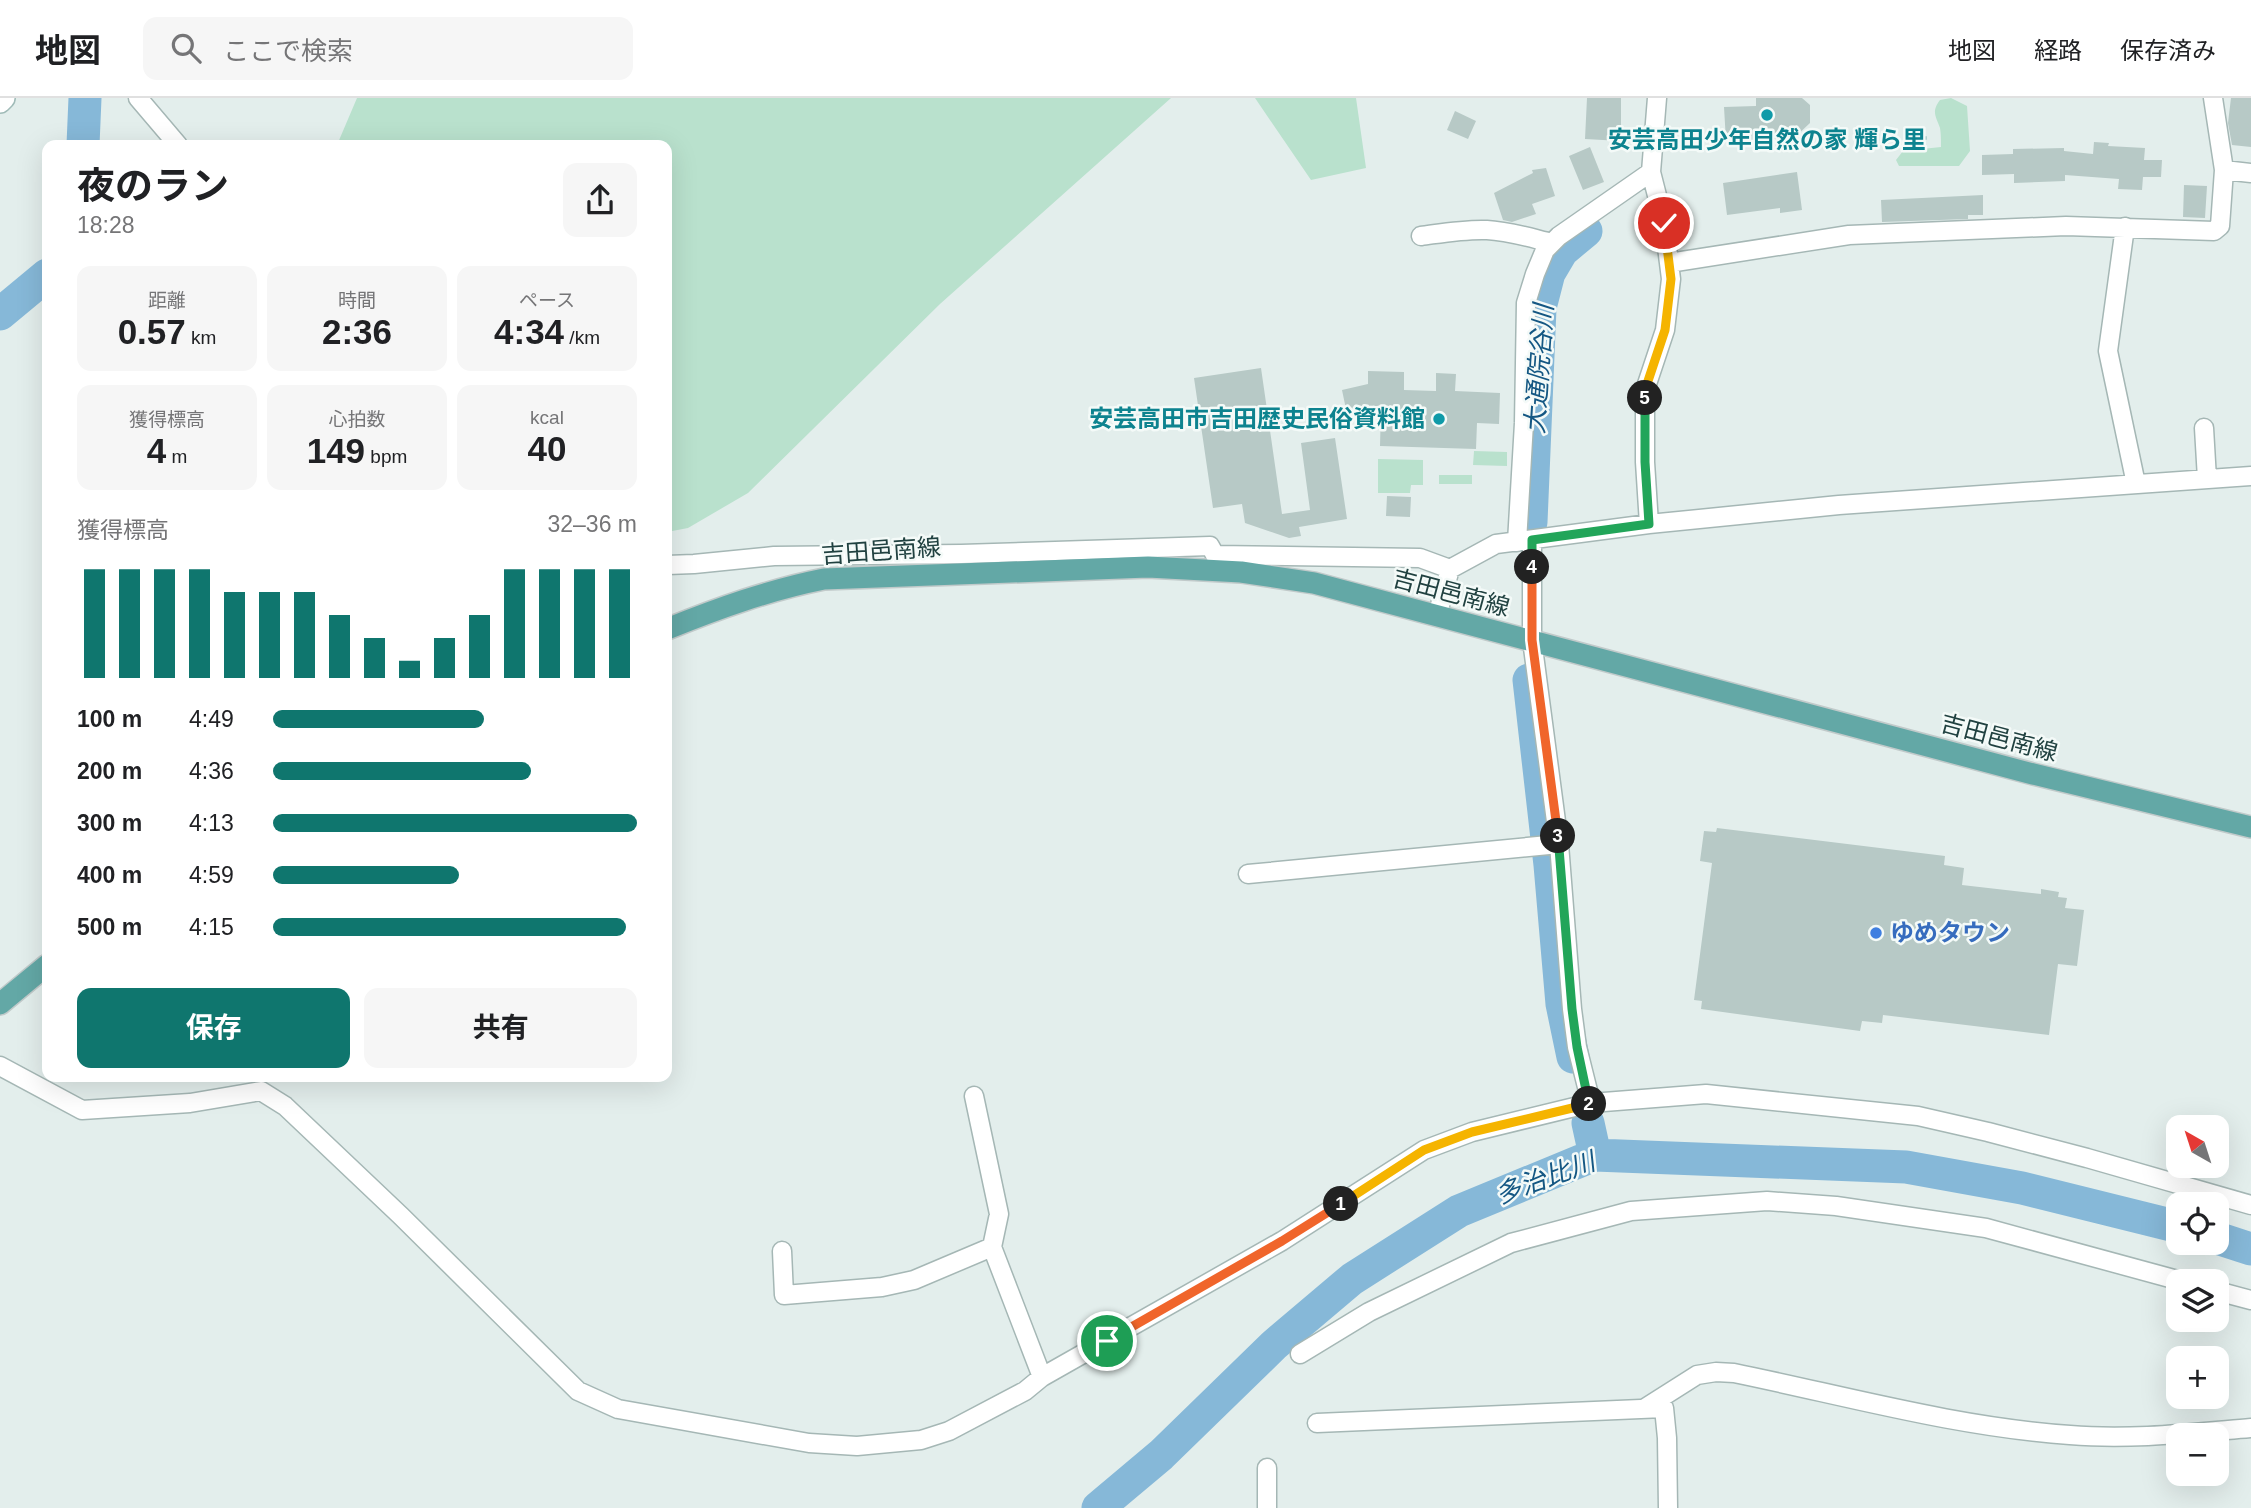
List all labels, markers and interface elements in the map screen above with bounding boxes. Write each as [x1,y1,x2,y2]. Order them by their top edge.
search box [143,17,633,80]
icon: search [167,29,205,67]
text: 地図 [35,32,101,69]
text: ここで検索 [223,36,353,66]
text: 地図 [1948,37,1996,64]
text: 経路 [2034,37,2082,64]
text: 保存済み [2120,37,2216,64]
marker: 安芸高田少年自然の家 輝ら里 [1759,107,1775,123]
place label: 安芸高田少年自然の家 輝ら里 [1608,126,1926,153]
button: share [563,163,637,237]
text: 夜のラン [77,165,229,207]
pin [1634,193,1694,253]
icon: check [1645,204,1683,242]
text: 18:28 [77,212,135,238]
text: 距離 [148,290,186,311]
text: 時間 [338,290,376,311]
text: ペース [519,290,575,311]
water label: 大通院谷川 [1520,300,1559,435]
text: 0.57 [118,312,186,351]
text: 2:36 [322,312,392,351]
text: 4:34 [494,312,564,351]
text: km [186,327,216,348]
text: /km [564,327,600,348]
pin: 5 [1628,380,1662,416]
text: 5 [1639,387,1650,408]
place label: 安芸高田市吉田歴史民俗資料館 [1089,405,1425,432]
text: kcal [530,407,564,428]
text: 獲得標高 [129,409,205,430]
text: 心拍数 [328,409,386,430]
marker: 安芸高田市吉田歴史民俗資料館 [1431,411,1447,427]
text: 40 [528,429,566,468]
text: 4 [147,431,166,470]
text: 149 [307,431,365,470]
text: m [166,446,187,467]
text: bpm [365,446,407,467]
text: 32–36 m [547,511,637,537]
text: 獲得標高 [77,517,169,543]
street label: 吉田邑南線 [820,533,942,568]
pin: 4 [1514,550,1550,584]
text: 4 [1526,556,1537,577]
street label: 吉田邑南線 [1390,564,1513,621]
text: 100 m [77,706,142,732]
text: 4:49 [189,706,234,732]
street label: 吉田邑南線 [1938,709,2061,766]
text: 200 m [77,758,142,784]
text: 4:36 [189,758,234,784]
text: 300 m [77,810,142,836]
text: 4:13 [189,810,234,836]
pin: 3 [1540,818,1576,854]
text: 3 [1552,825,1563,846]
text: 400 m [77,862,142,888]
text: 4:59 [189,862,234,888]
text: 500 m [77,914,142,940]
text: 4:15 [189,914,234,940]
place label: ゆめタウン [1890,919,2010,946]
marker: ゆめタウン [1868,925,1884,941]
button: 保存 [77,988,350,1068]
button: 共有 [364,988,637,1068]
pin: 2 [1572,1086,1606,1122]
text: 2 [1583,1093,1594,1114]
north arrow [2166,1115,2230,1178]
map controls [2166,1115,2229,1486]
water label: 多治比川 [1491,1145,1602,1210]
pin: 1 [1324,1186,1358,1222]
button: locate [2166,1192,2229,1255]
text: 1 [1335,1193,1346,1214]
button: layers [2166,1269,2229,1332]
pin [1077,1311,1137,1371]
icon: arrive [1088,1322,1126,1360]
button: + [2166,1346,2229,1409]
button: − [2166,1423,2229,1486]

